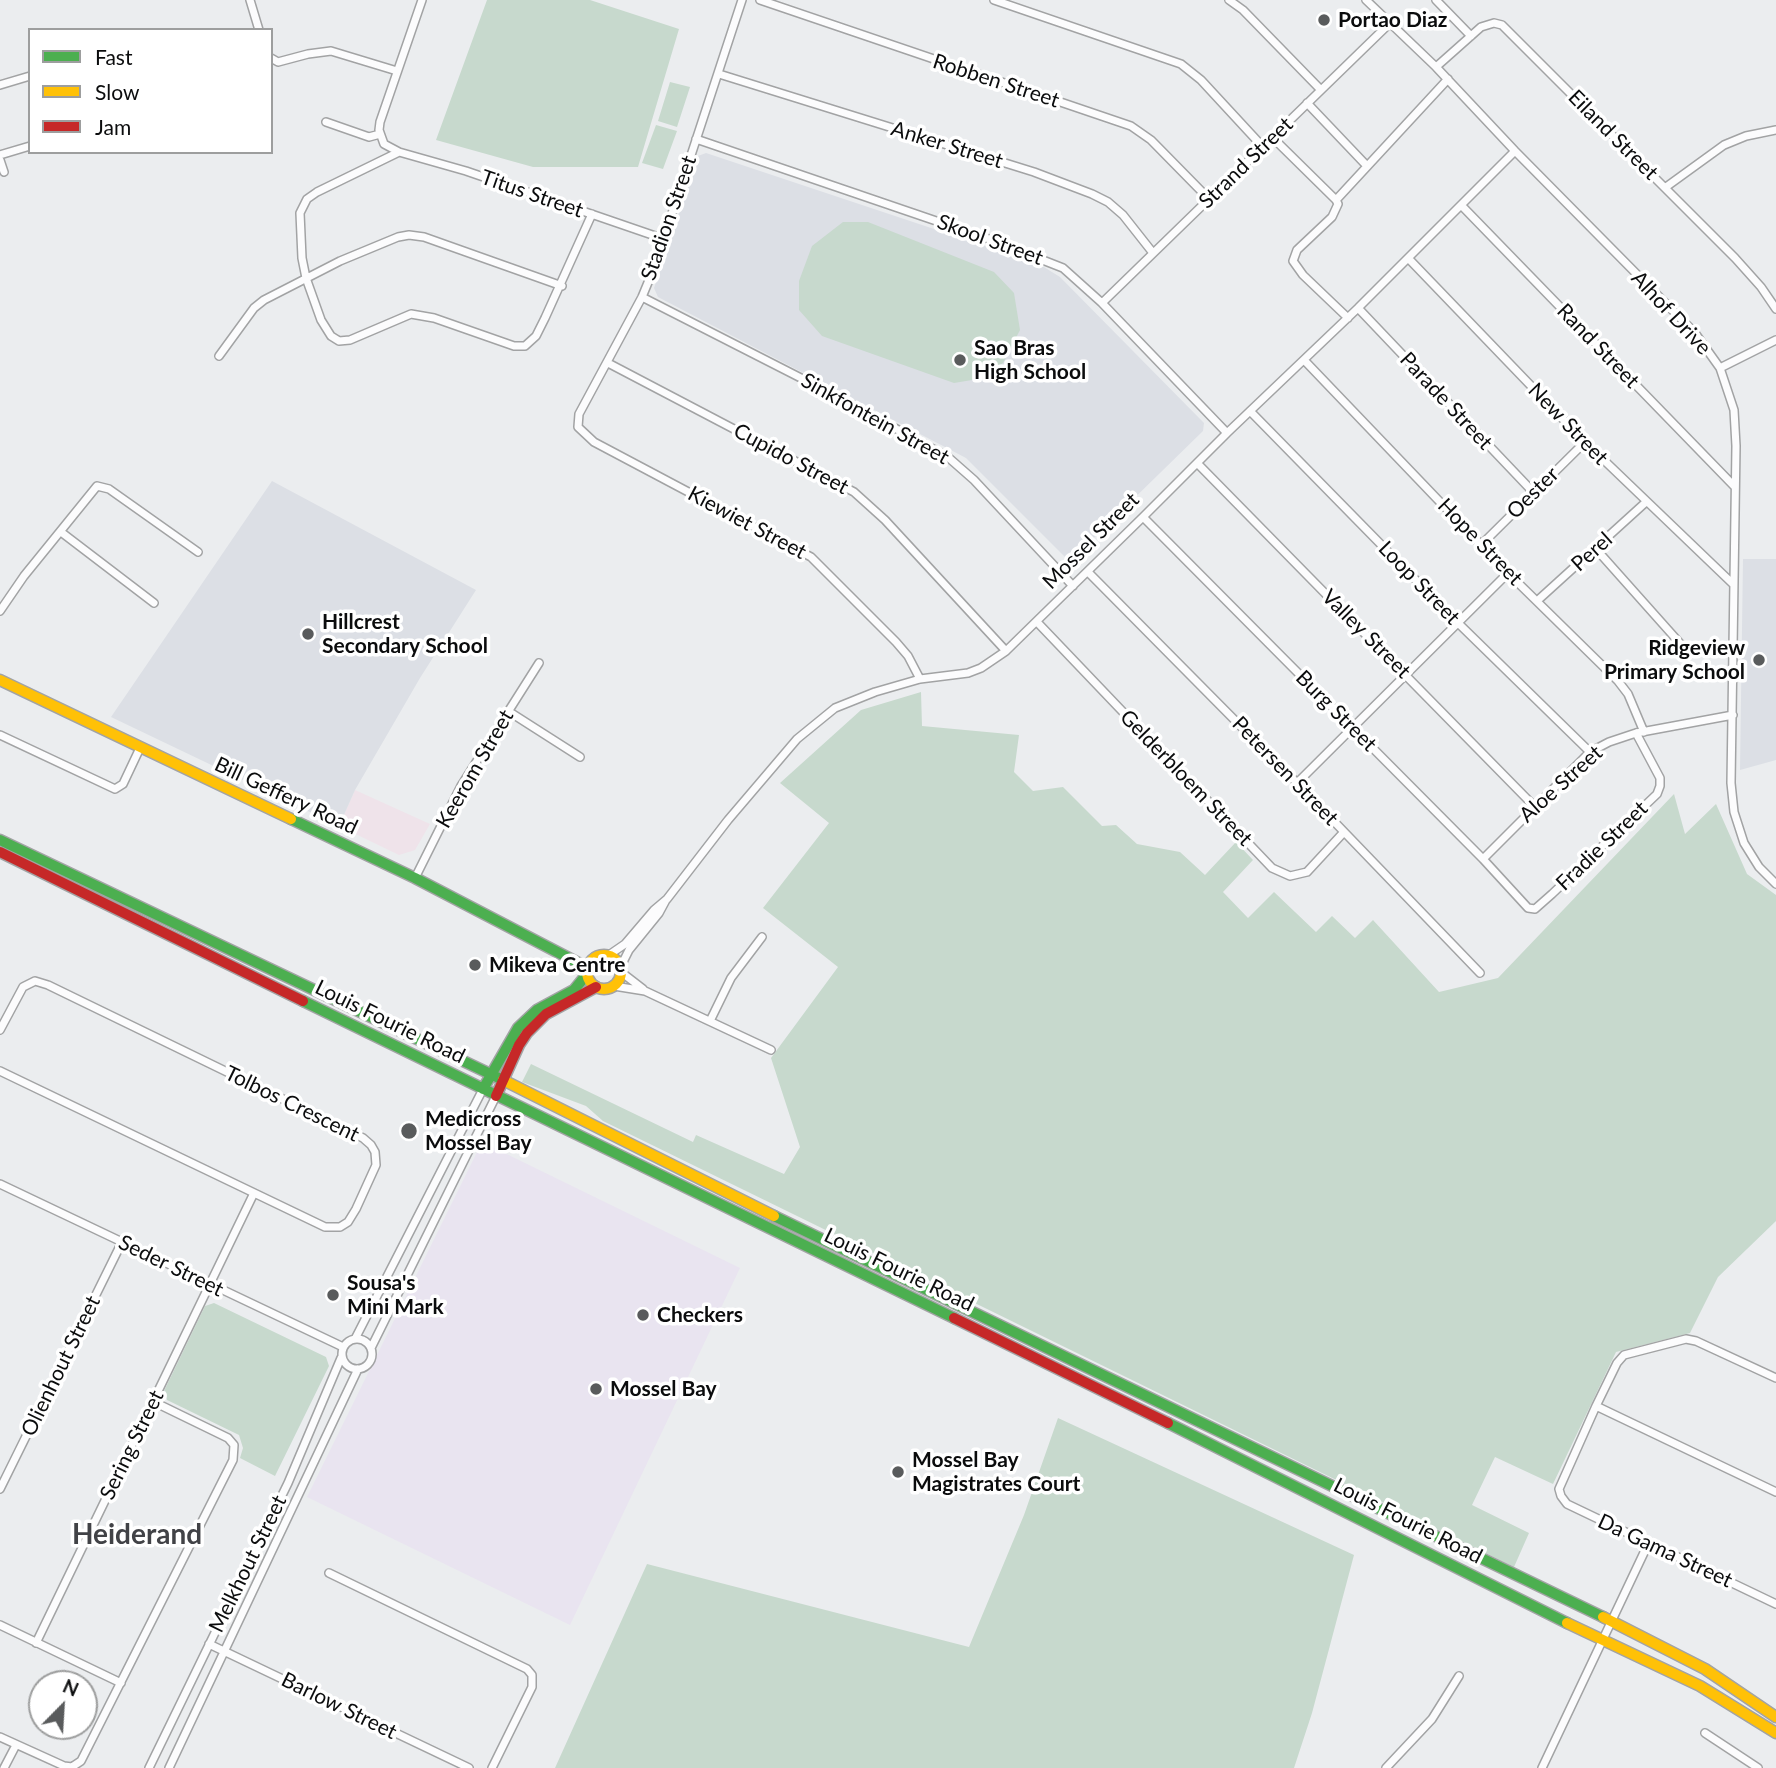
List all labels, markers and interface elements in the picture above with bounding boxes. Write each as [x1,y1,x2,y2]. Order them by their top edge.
place label: Portao Diaz [1338,7,1447,33]
marker: Portao Diaz [1316,12,1332,28]
legend [28,28,273,154]
text: Fast [95,44,132,69]
street label: Robben Street [930,49,1062,113]
text: Slow [95,79,139,104]
street label: Eiland Street [1563,85,1663,185]
street label: Strand Street [1194,112,1298,214]
text: Jam [95,114,131,139]
street label: Anker Street [888,116,1006,174]
street label: Stadion Street [636,152,702,284]
street label: Titus Street [478,165,586,223]
street label: Skool Street [934,209,1046,271]
street label: Alhof Drive [1626,266,1716,360]
street label: Rand Street [1552,299,1644,393]
place label: Sao Bras High School [974,335,1086,385]
street label: Parade Street [1394,347,1498,455]
marker: Sao Bras High School [952,352,968,368]
street label: Sinkfontein Street [797,368,953,470]
street label: New Street [1523,378,1613,470]
street label: Cupido Street [729,418,853,500]
street label: Oester [1502,462,1564,524]
street label: Kiewiet Street [683,481,811,565]
street label: Mossel Street [1038,488,1144,594]
street label: Hope Street [1432,493,1528,591]
street label: Perel [1566,527,1618,577]
street label: Loop Street [1373,536,1465,630]
street label: Valley Street [1316,584,1416,684]
place label: Hillcrest Secondary School [322,609,488,659]
marker: Hillcrest Secondary School [300,626,316,642]
place label: Ridgeview Primary School [1604,635,1745,685]
marker: Ridgeview Primary School [1751,652,1767,668]
street label: Burg Street [1290,665,1382,757]
street label: Keerom Street [431,705,519,833]
street label: Gelderbloem Street [1115,705,1257,851]
street label: Petersen Street [1227,711,1343,831]
street label: Aloe Street [1514,740,1608,828]
street label: Bill Geffery Road [210,752,362,840]
street label: Fradie Street [1551,796,1653,896]
place label: Mikeva Centre [489,952,625,978]
marker: Mikeva Centre [467,957,483,973]
street label: Louis Fourie Road [311,975,469,1069]
street label: Tolbos Crescent [221,1061,363,1147]
place label: Medicross Mossel Bay [425,1106,532,1156]
marker: Medicross Mossel Bay [399,1121,419,1141]
street label: Louis Fourie Road [820,1223,978,1317]
street label: Seder Street [114,1230,228,1302]
place label: Sousa's Mini Mark [347,1270,444,1320]
marker: Sousa's Mini Mark [325,1287,341,1303]
street label: Olienhout Street [16,1292,106,1440]
place label: Checkers [657,1302,743,1328]
marker: Checkers [635,1307,651,1323]
place label: Mossel Bay [610,1376,717,1402]
marker: Mossel Bay [588,1381,604,1397]
street label: Sering Street [95,1386,169,1504]
place label: Mossel Bay Magistrates Court [912,1447,1080,1497]
marker: Mossel Bay Magistrates Court [890,1464,906,1480]
street label: Louis Fourie Road [1329,1473,1487,1569]
street label: Melkhout Street [204,1491,292,1637]
street label: Da Gama Street [1594,1509,1736,1593]
district label: Heiderand [72,1518,202,1552]
street label: Barlow Street [277,1667,401,1745]
north arrow [28,1670,98,1740]
text: N [60,1674,82,1701]

